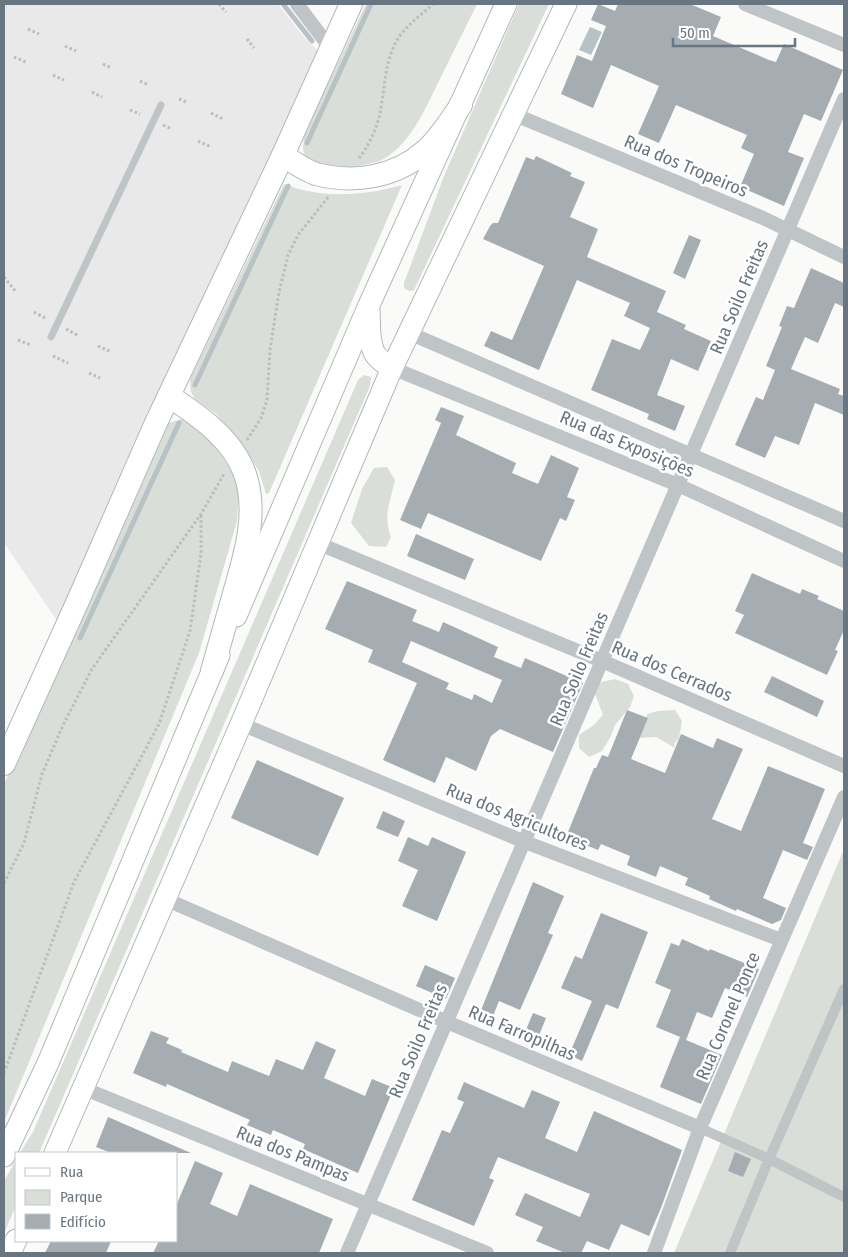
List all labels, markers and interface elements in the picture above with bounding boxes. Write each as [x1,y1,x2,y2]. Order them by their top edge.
scale bar [673,15,796,47]
text: 50 m [680,24,710,42]
street label: Rua dos Tropeiros [621,130,751,202]
street label: Rua Soilo Freitas [705,236,773,358]
street label: Rua das Exposições [557,406,698,482]
street label: Rua Soilo Freitas [545,608,613,730]
street label: Rua dos Cerrados [609,636,736,706]
street label: Rua dos Agricultores [443,778,592,856]
street label: Rua Coronel Ponce [691,948,765,1083]
street label: Rua Soilo Freitas [384,980,452,1102]
street label: Rua Farropilhas [465,1001,579,1066]
street label: Rua dos Pampas [233,1121,353,1187]
legend [15,1152,178,1242]
text: Rua [60,1163,83,1181]
text: Parque [60,1188,103,1206]
text: Edifício [60,1213,106,1231]

